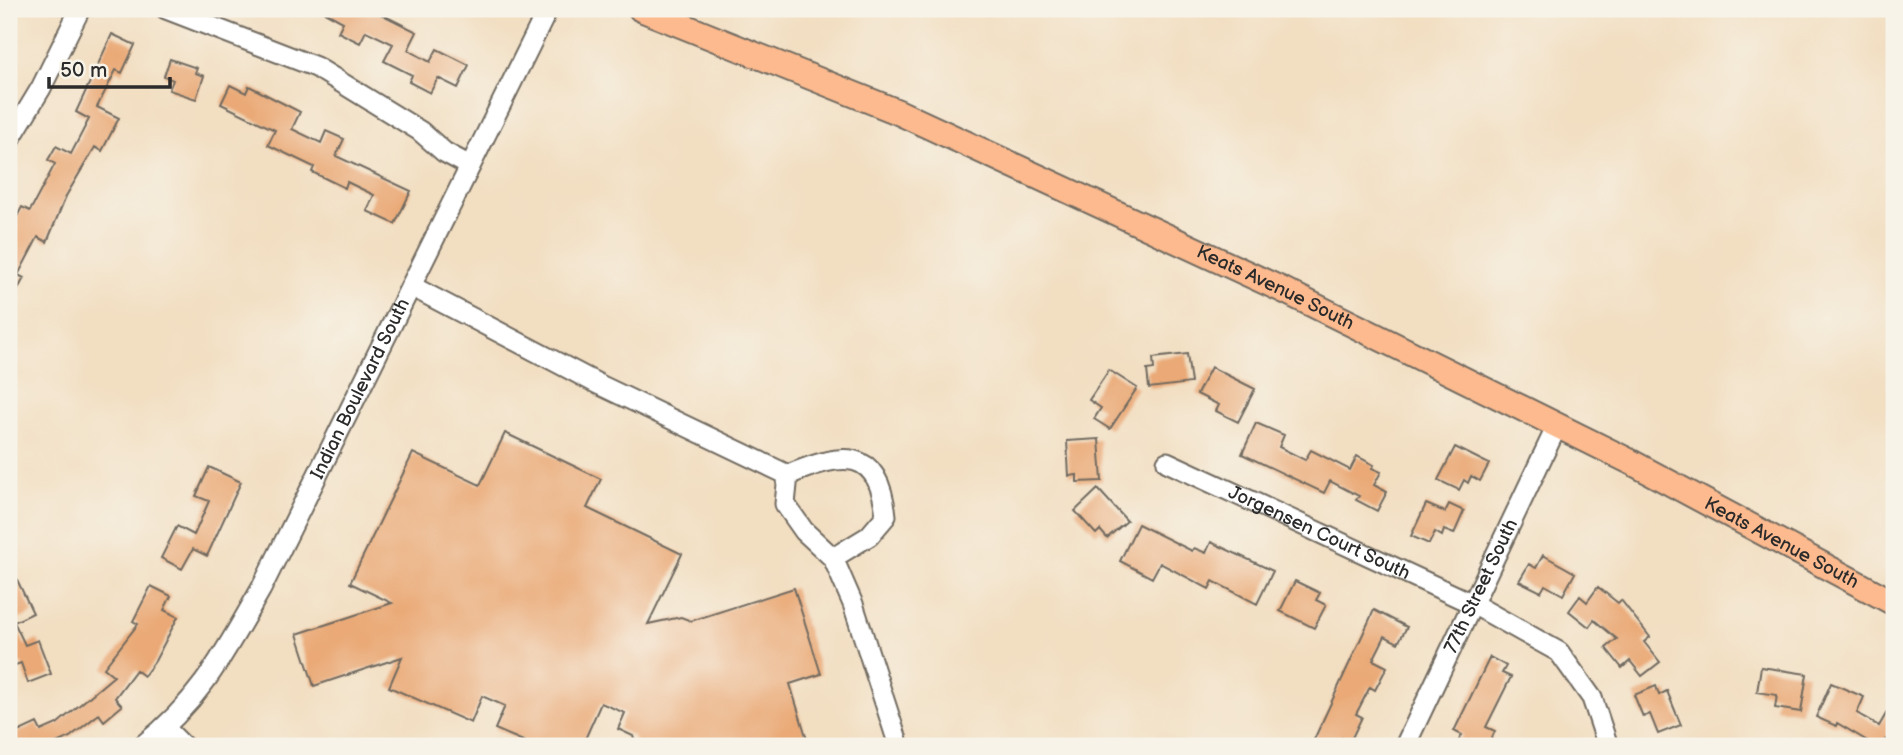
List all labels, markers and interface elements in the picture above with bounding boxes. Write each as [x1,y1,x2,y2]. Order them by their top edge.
scale bar [49,46,170,90]
text: 50 m [60,58,107,83]
street label: Keats Avenue South [1193,240,1358,335]
street label: Indian Boulevard South [306,294,415,483]
street label: Jorgensen Court South [1225,481,1414,585]
street label: Keats Avenue South [1700,492,1863,593]
street label: 77th Street South [1439,515,1523,657]

